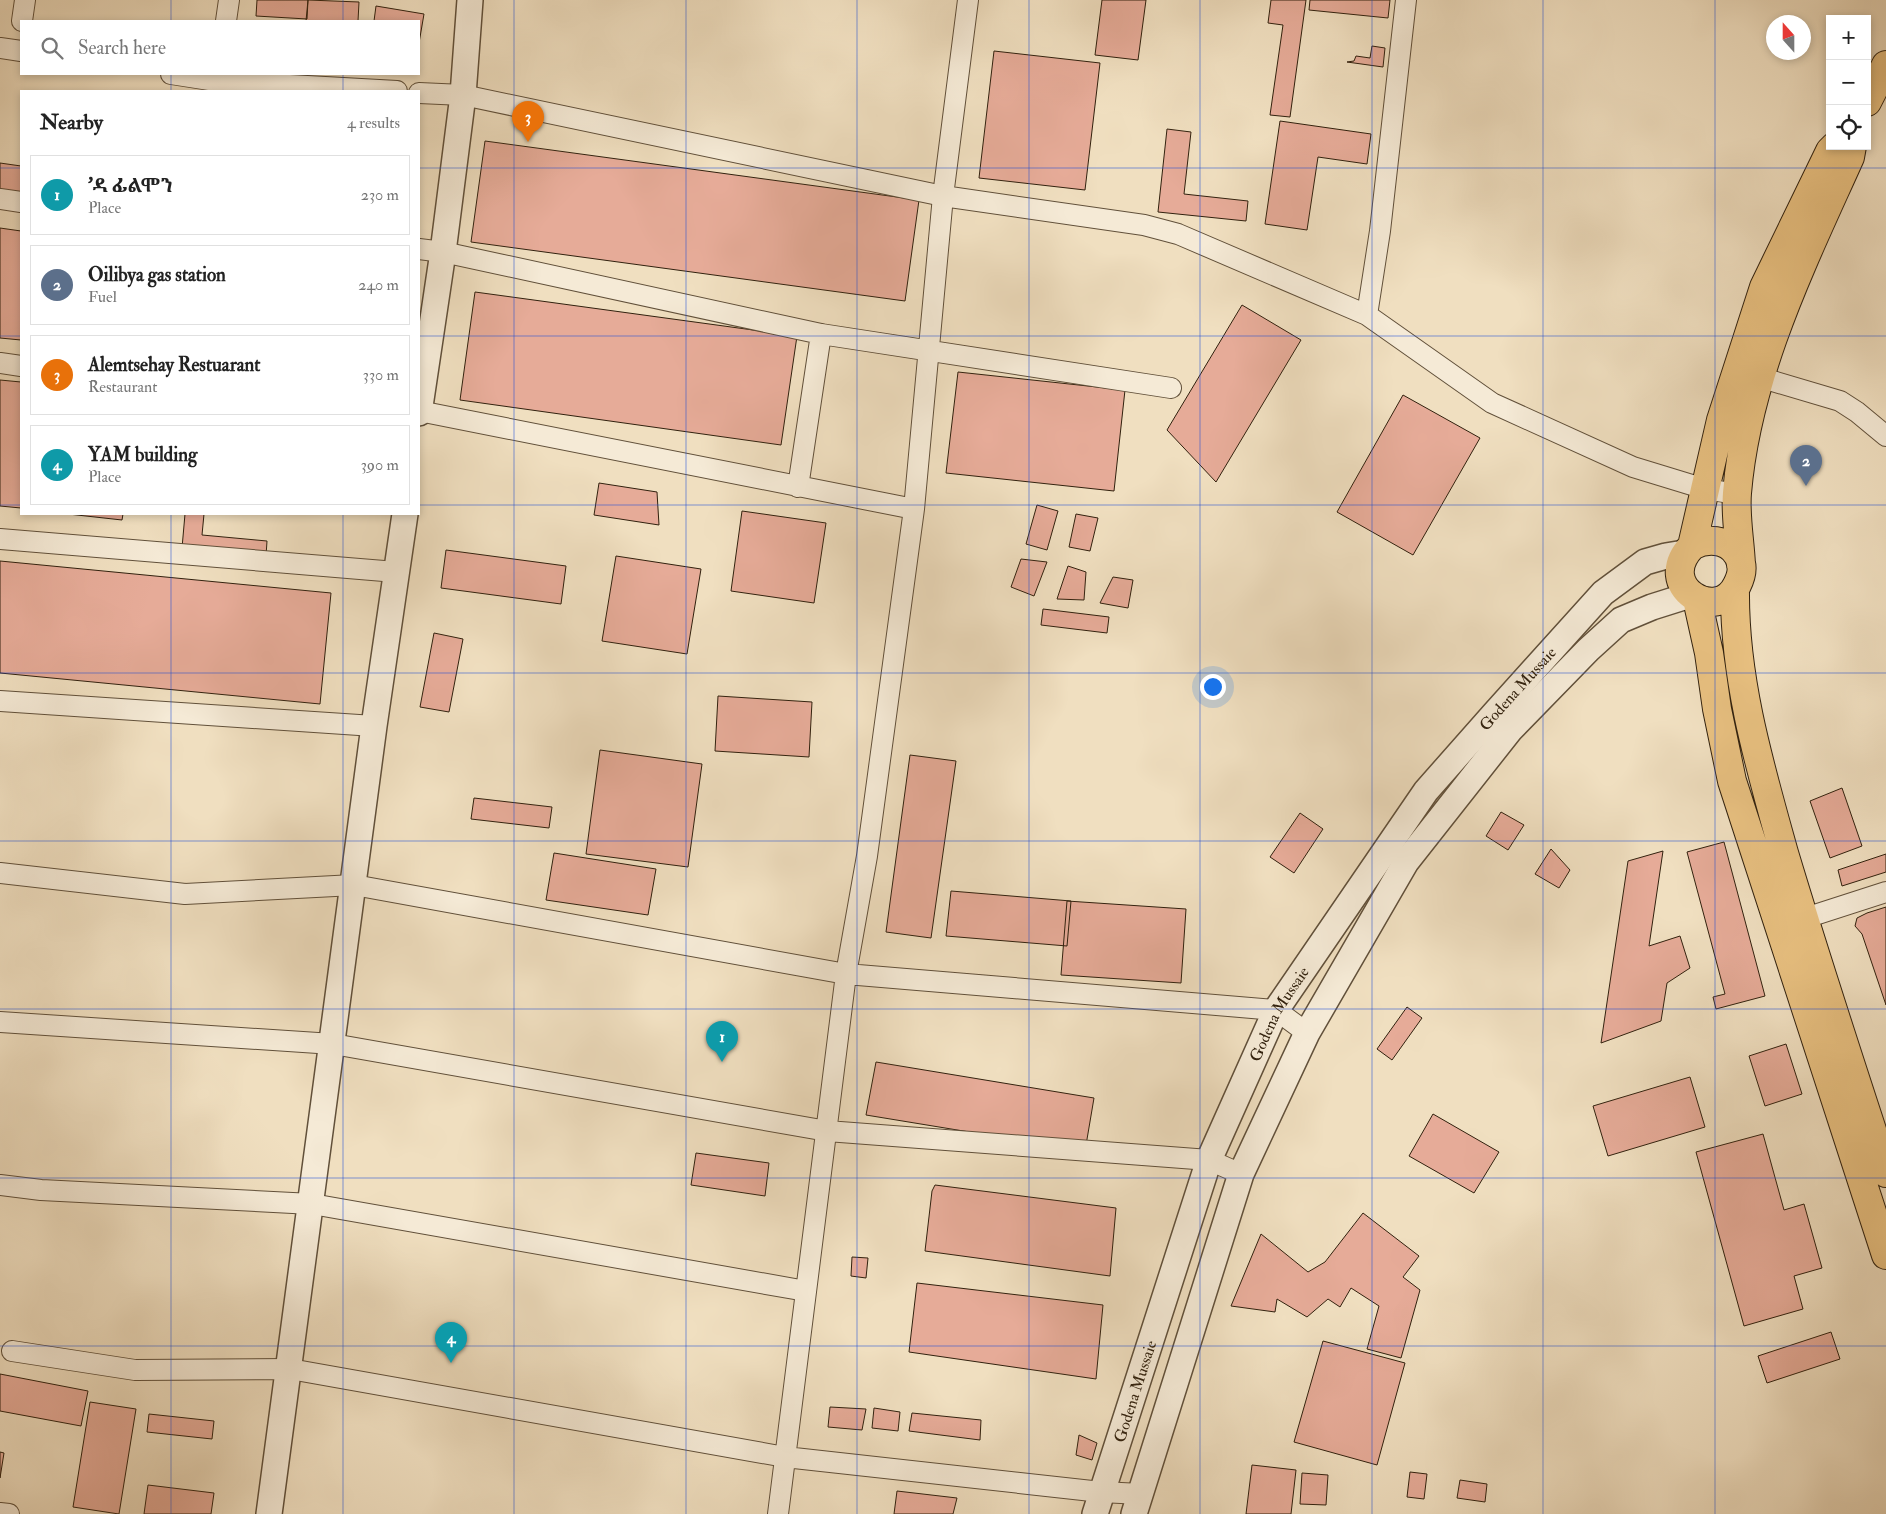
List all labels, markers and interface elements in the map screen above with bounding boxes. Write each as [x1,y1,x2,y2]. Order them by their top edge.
north arrow [1766,15,1811,60]
map controls [1826,15,1871,150]
button: + [1826,15,1871,60]
search box [20,20,420,75]
icon: search [38,34,66,62]
text: Search here [78,36,166,60]
button: − [1826,60,1871,105]
pin: 3 [512,101,544,142]
button: locate [1826,105,1871,150]
text: Nearby [40,109,103,136]
text: 4 results [347,113,400,133]
text: 'ዳ ፊልሞን [88,174,173,198]
text: 1 [54,185,60,205]
text: 230 m [361,185,399,205]
text: Place [88,198,121,218]
text: Oilibya gas station [88,263,226,287]
text: 2 [53,275,61,295]
text: 240 m [358,275,399,295]
text: Fuel [88,287,117,307]
text: Alemtsehay Restuarant [88,353,260,377]
text: 3 [54,365,60,385]
text: 330 m [363,365,399,385]
text: Restaurant [88,377,157,397]
text: YAM building [88,443,197,467]
pin: 2 [1790,445,1822,486]
text: 4 [53,455,61,475]
text: 390 m [361,455,399,475]
text: Place [88,467,121,487]
street label: Godena Mussaie [1475,643,1561,735]
your location [1200,674,1226,700]
street label: Godena Mussaie [1245,963,1314,1065]
pin: 1 [706,1021,738,1062]
pin: 4 [435,1322,467,1363]
street label: Godena Mussaie [1110,1338,1161,1445]

